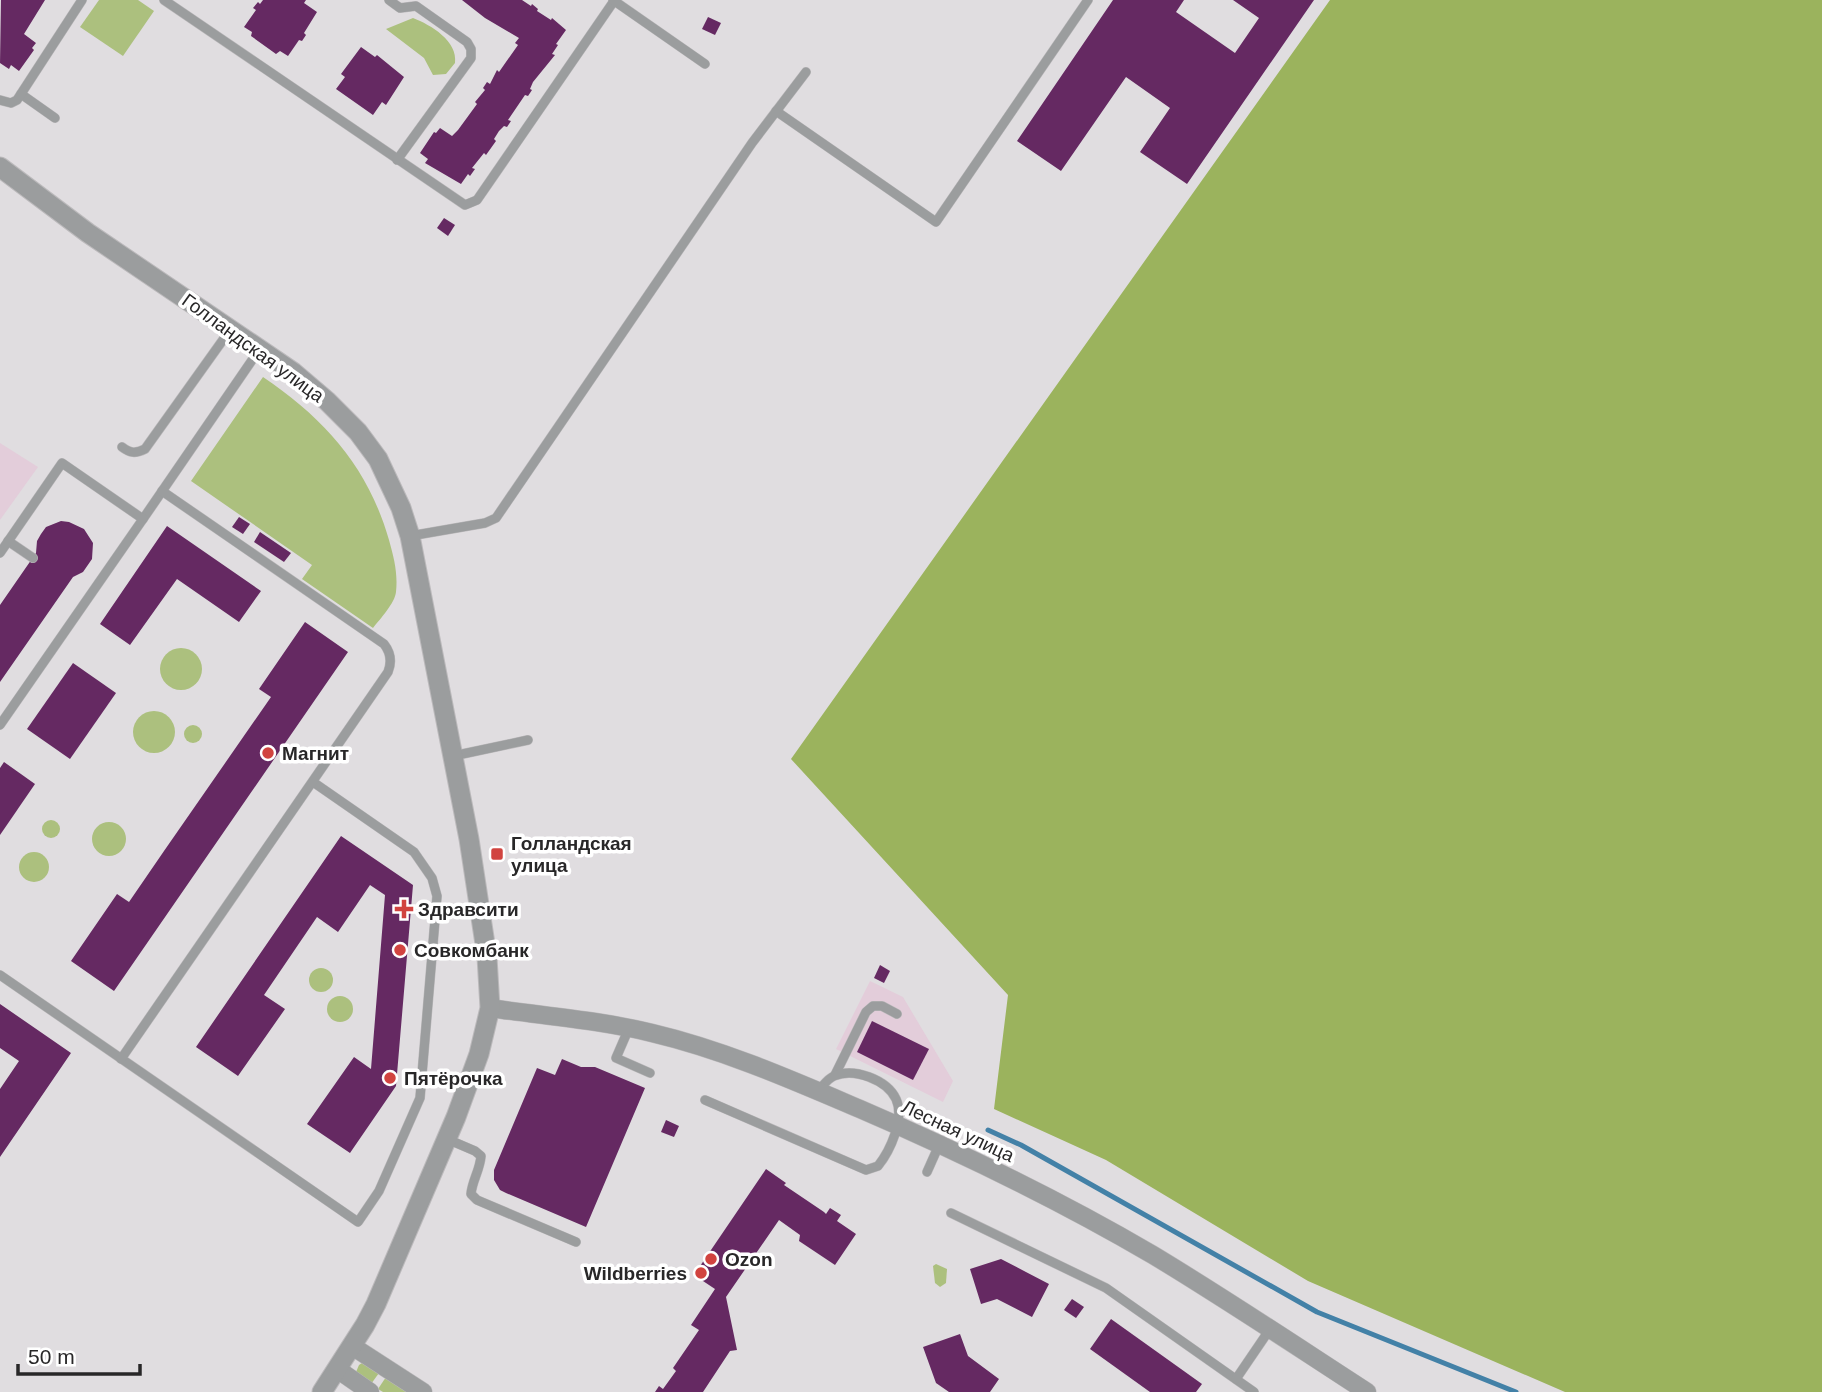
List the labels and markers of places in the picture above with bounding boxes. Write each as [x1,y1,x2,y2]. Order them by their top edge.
place label: Магнит [282,743,349,764]
marker: Магнит [260,745,276,761]
place label: Голландская улица [511,833,632,876]
marker: Голландская улица [489,846,505,862]
place label: Здравсити [418,899,519,920]
marker: Здравсити [396,901,412,917]
place label: Совкомбанк [414,940,529,961]
marker: Совкомбанк [392,942,408,958]
place label: Пятёрочка [404,1068,503,1089]
marker: Пятёрочка [382,1070,398,1086]
place label: Ozon [725,1249,773,1270]
marker: Ozon [703,1251,719,1267]
place label: Wildberries [584,1263,687,1284]
marker: Wildberries [693,1265,709,1281]

